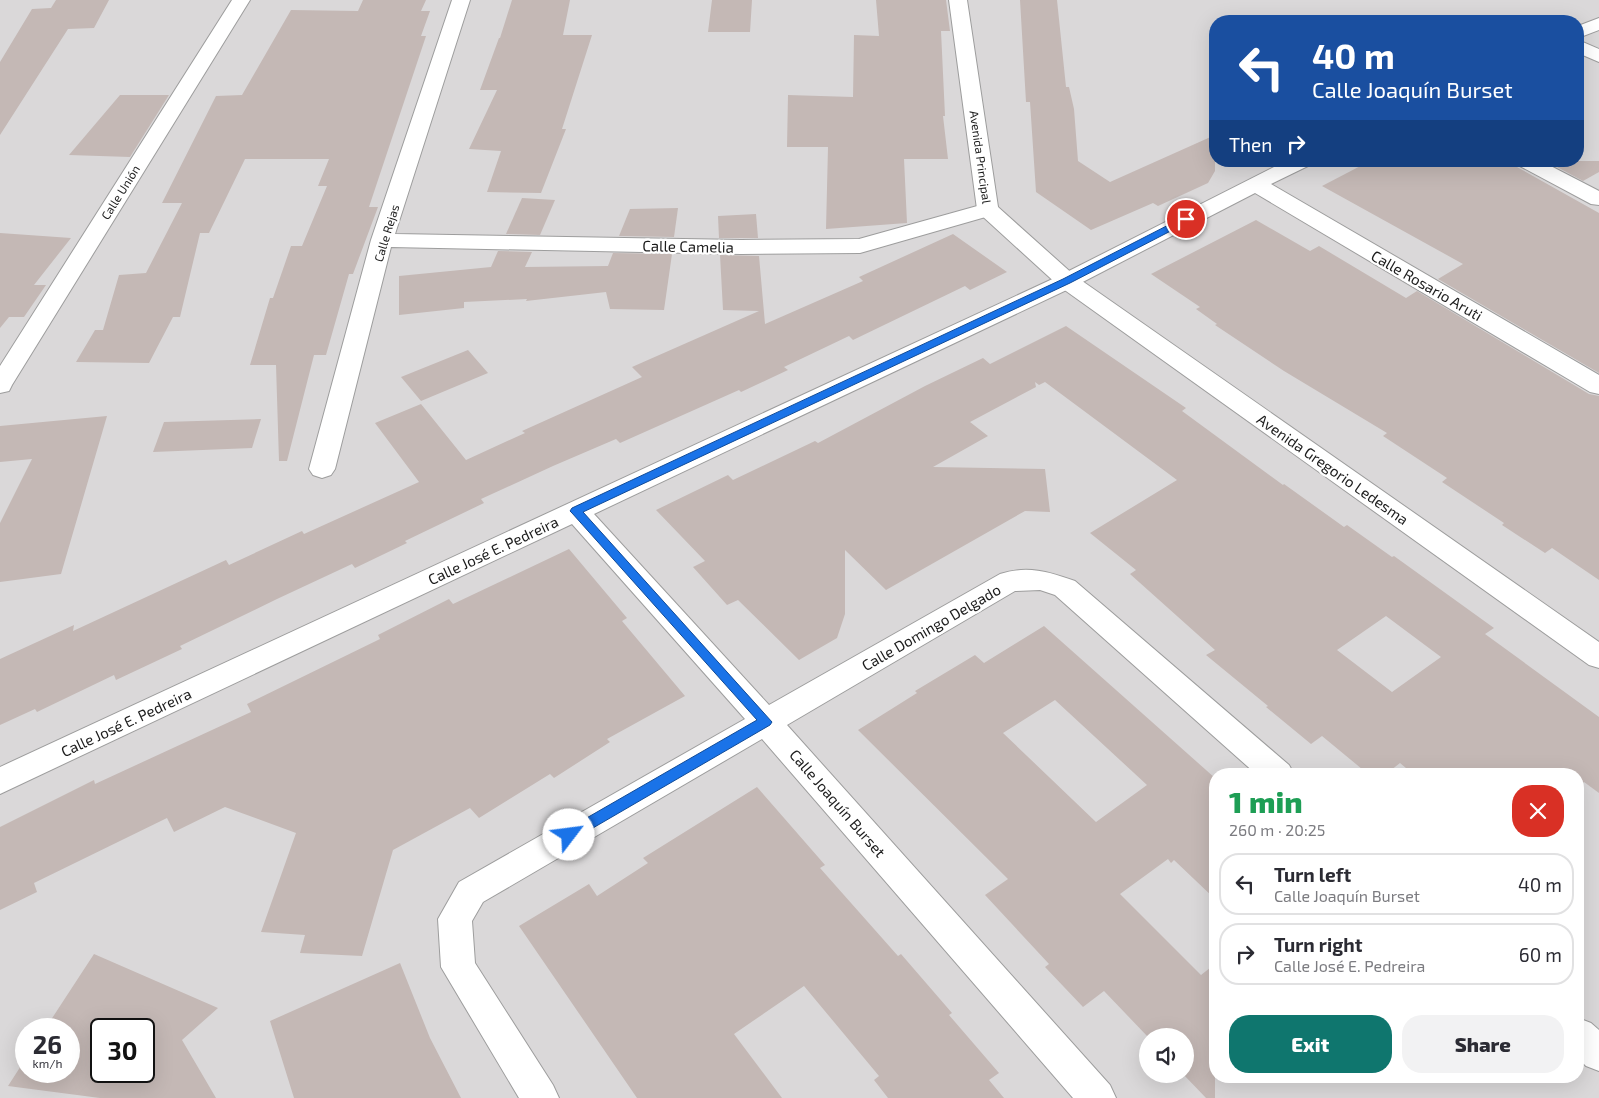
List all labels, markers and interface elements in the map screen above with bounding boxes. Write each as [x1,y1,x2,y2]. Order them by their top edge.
text: 40 m [1312,34,1395,76]
icon: left [1229,35,1294,100]
text: Calle Joaquín Burset [1312,76,1513,102]
street label: Avenida Principal [968,110,995,205]
icon: right [1282,130,1310,158]
text: Then [1229,133,1272,156]
street label: Calle Unión [98,162,142,222]
pin [1165,198,1207,240]
street label: Calle Rejas [371,203,402,264]
icon: arrive [1172,205,1200,233]
street label: Calle Camelia [642,236,734,256]
street label: Calle Rosario Aruti [1368,246,1486,324]
street label: Avenida Gregorio Ledesma [1254,410,1412,528]
street label: Calle José E. Pedreira [425,512,561,588]
street label: Calle Domingo Delgado [858,580,1004,674]
street label: Calle José E. Pedreira [58,684,194,760]
street label: Calle Joaquín Burset [786,745,890,861]
text: 1 min [1229,783,1303,819]
button: close [1512,785,1564,837]
position arrow [542,808,594,860]
text: 260 m · 20:25 [1229,820,1325,839]
text: Turn left [1274,863,1351,886]
icon: left [1231,870,1259,898]
text: 40 m [1518,873,1562,896]
text: Calle Joaquín Burset [1274,886,1420,905]
text: Turn right [1274,933,1362,956]
icon: right [1231,940,1259,968]
text: 60 m [1519,943,1562,966]
text: Calle José E. Pedreira [1274,956,1425,975]
button: Exit [1229,1015,1392,1073]
button: Share [1402,1015,1564,1073]
speed limit sign: 30 [90,1018,155,1083]
map controls [1139,1028,1194,1083]
button: sound [1139,1028,1194,1083]
text: 26 [33,1029,62,1059]
text: km/h [33,1056,62,1070]

